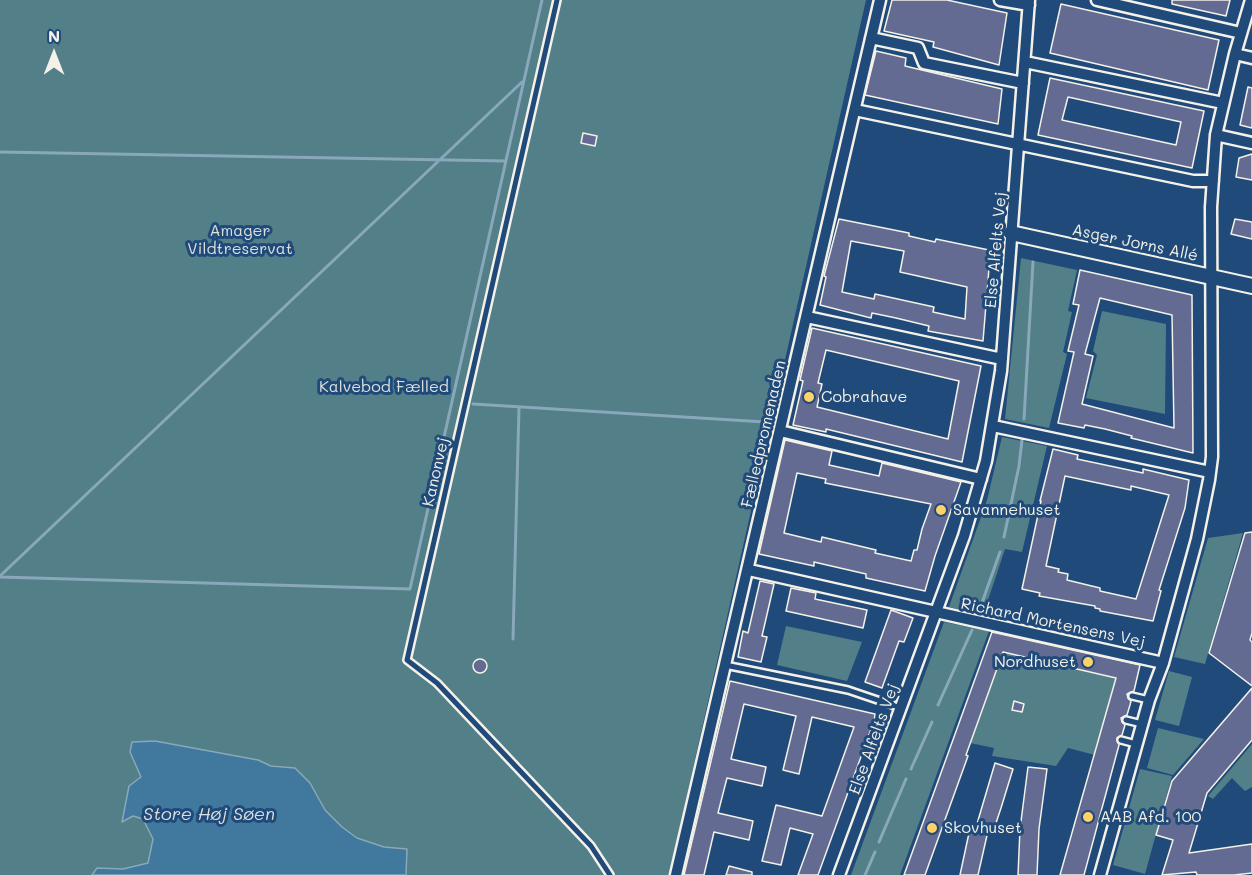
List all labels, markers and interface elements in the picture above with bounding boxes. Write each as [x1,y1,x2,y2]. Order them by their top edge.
north arrow [24,24,84,84]
text: N [48,25,60,46]
street label: Else Alfelts Vej [981,191,1011,309]
street label: Asger Jorns Allé [1070,220,1200,266]
park label: Amager Vildtreservat [187,221,293,259]
street label: Fælledpromenaden [738,358,790,510]
park label: Kalvebod Fælled [319,377,449,397]
place label: Cobrahave [821,387,907,407]
marker: Cobrahave [802,390,816,404]
street label: Kanonvej [419,435,453,509]
place label: Savannehuset [953,500,1061,520]
marker: Savannehuset [934,503,948,517]
street label: Richard Mortensens Vej [959,594,1147,652]
place label: Nordhuset [994,652,1076,672]
marker: Nordhuset [1081,655,1095,669]
street label: Else Alfelts Vej [845,681,903,797]
water label: Store Høj Søen [143,803,275,825]
place label: AAB Afd. 100 [1100,807,1201,827]
marker: AAB Afd. 100 [1081,810,1095,824]
place label: Skovhuset [944,818,1022,838]
marker: Skovhuset [925,821,939,835]

